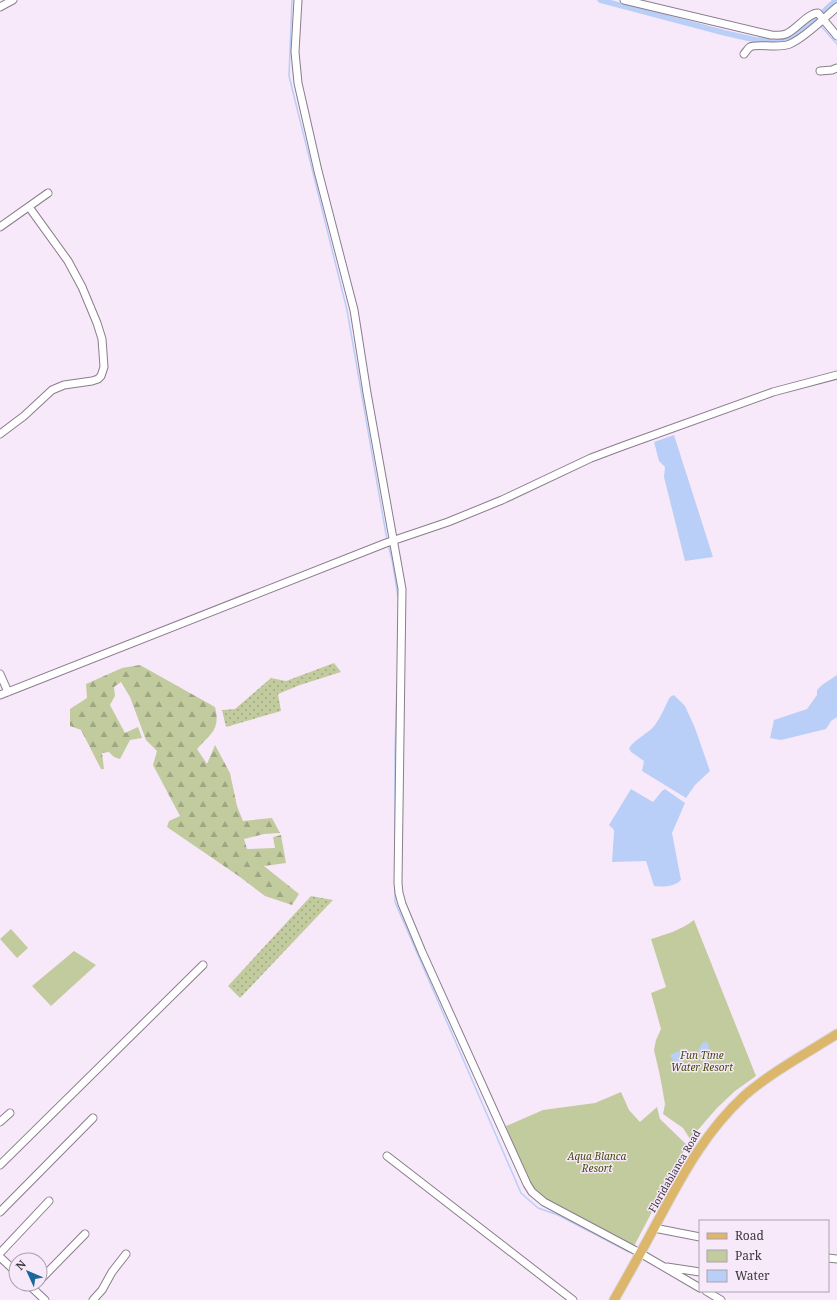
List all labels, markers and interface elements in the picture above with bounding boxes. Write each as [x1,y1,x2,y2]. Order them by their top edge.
park label: Fun Time Water Resort [671,1048,733,1074]
street label: Floridablanca Road [645,1127,703,1215]
park label: Aqua Blanca Resort [567,1149,627,1175]
legend [699,1220,829,1292]
text: Road [735,1227,765,1244]
text: Park [735,1247,763,1264]
north arrow [8,1252,48,1292]
text: N [12,1256,29,1273]
text: Water [735,1267,770,1284]

